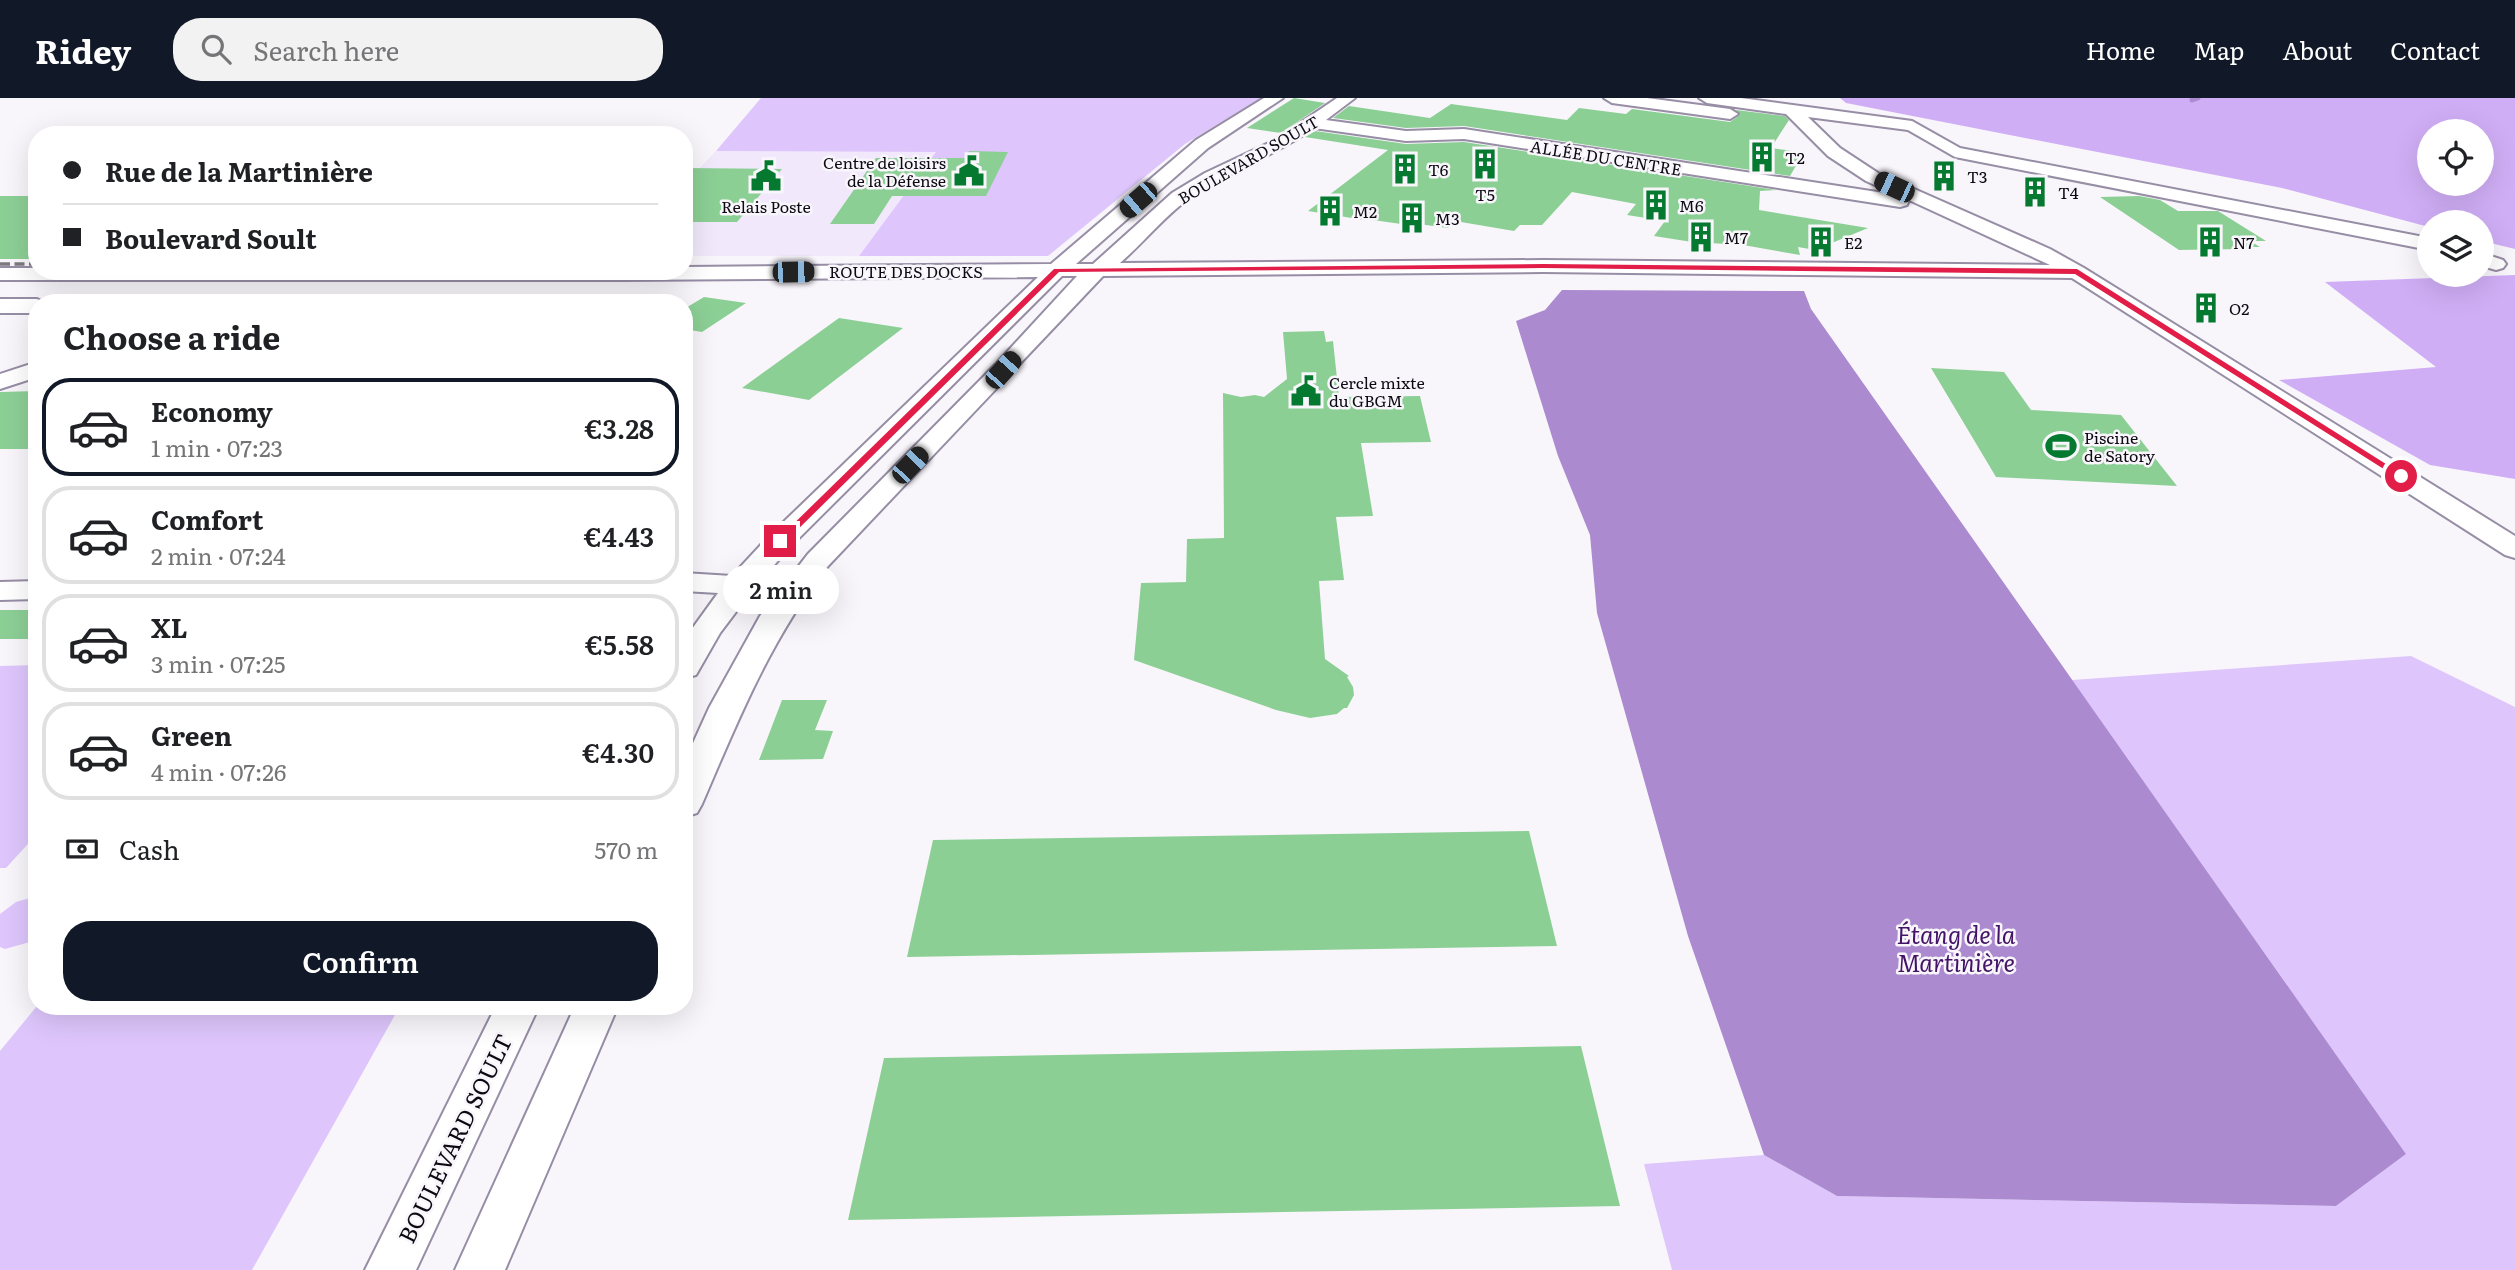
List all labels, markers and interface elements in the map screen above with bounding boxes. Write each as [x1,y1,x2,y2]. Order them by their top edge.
search box [173,18,663,81]
text: Ridey [35,25,131,74]
icon: search [197,30,235,68]
text: Search here [253,30,399,69]
text: Home [2086,32,2155,67]
text: Map [2193,32,2244,67]
text: About [2282,32,2352,67]
text: Contact [2390,32,2480,67]
street label: BOULEVARD SOULT [1173,109,1323,209]
map controls [2417,119,2494,287]
button: locate [2417,119,2494,196]
street label: ALLÉE DU CENTRE [1529,133,1683,181]
building icon: T2 [1745,140,1779,174]
place label: T2 [1785,145,1805,169]
building icon: T5 [1468,147,1502,181]
place label: Centre de loisirs de la Défense [823,150,946,192]
text: Rue de la Martinière [105,151,373,190]
building icon: T6 [1388,152,1422,186]
public building icon: Centre de loisirs de la Défense [952,154,986,188]
place label: T6 [1428,157,1449,181]
public building icon: Relais Poste [749,159,783,193]
building icon: T3 [1927,159,1961,193]
place label: T3 [1967,164,1987,188]
car [1871,169,1918,205]
building icon: T4 [2018,175,2052,209]
car [1116,178,1161,222]
place label: T4 [2058,180,2079,204]
place label: T5 [1475,182,1495,206]
building icon: M6 [1639,188,1673,222]
place label: M6 [1679,193,1704,217]
place label: Relais Poste [721,194,811,218]
building icon: M2 [1313,194,1347,228]
place label: M2 [1353,199,1377,223]
building icon: M3 [1395,201,1429,235]
place label: M3 [1435,206,1460,230]
button: layers [2417,210,2494,287]
text: Boulevard Soult [105,218,317,257]
building icon: M7 [1684,220,1718,254]
place label: M7 [1724,225,1748,249]
building icon: E2 [1804,225,1838,259]
building icon: N7 [2193,225,2227,259]
place label: E2 [1844,230,1862,254]
place label: N7 [2233,230,2254,254]
street label: ROUTE DES DOCKS [829,259,983,283]
car [772,261,815,283]
building icon: O2 [2189,291,2223,325]
place label: O2 [2229,296,2249,320]
text: Choose a ride [63,312,280,360]
car [982,347,1025,393]
place label: Cercle mixte du GBGM [1329,370,1425,412]
public building icon: Cercle mixte du GBGM [1289,374,1323,408]
text: Economy [151,391,273,430]
icon: car [67,396,130,459]
text: €3.28 [585,408,654,447]
place label: Piscine de Satory [2084,425,2156,467]
sports icon: Piscine de Satory [2044,429,2078,463]
text: 1 min · 07:23 [151,430,283,464]
car [888,443,933,487]
route start [2385,460,2417,492]
text: Comfort [151,499,263,538]
icon: car [67,504,130,567]
text: €4.43 [584,516,654,555]
route end [764,525,796,557]
text: 2 min · 07:24 [151,538,286,572]
callout: 2 min [722,565,838,614]
text: 2 min [749,572,813,606]
text: XL [151,607,188,646]
icon: car [67,612,130,675]
text: €5.58 [585,624,654,663]
text: 3 min · 07:25 [151,646,285,680]
text: Green [151,715,232,754]
icon: car [67,720,130,783]
text: €4.30 [582,732,654,771]
text: 4 min · 07:26 [151,754,286,788]
text: Cash [119,829,180,868]
icon: cash [63,830,101,868]
text: 570 m [595,832,658,866]
water label: Étang de la Martinière [1897,916,2016,979]
button: Confirm [63,921,658,1001]
street label: BOULEVARD SOULT [389,1028,519,1248]

